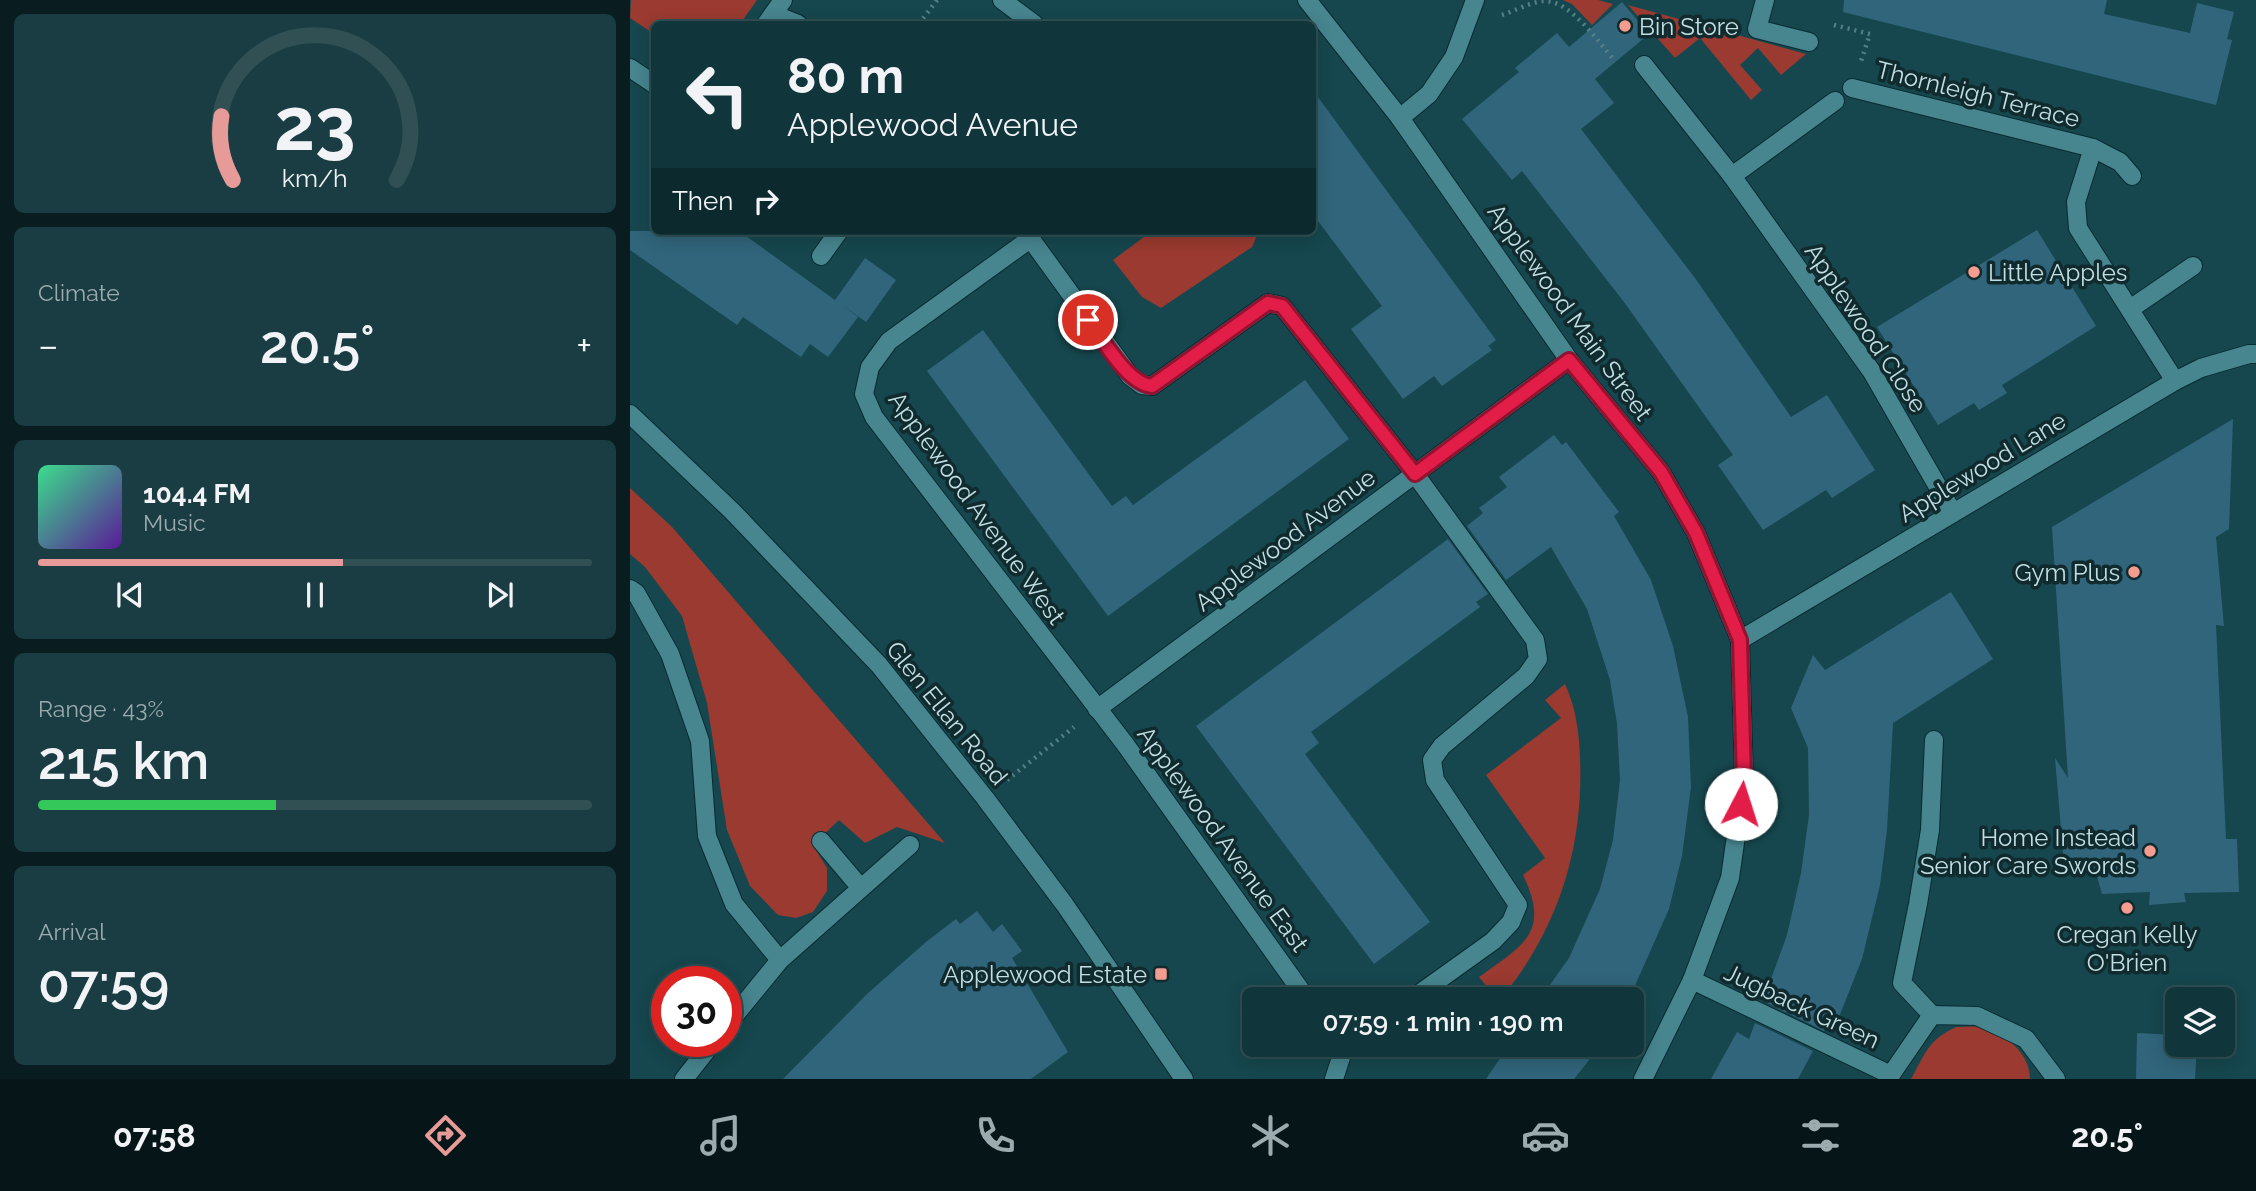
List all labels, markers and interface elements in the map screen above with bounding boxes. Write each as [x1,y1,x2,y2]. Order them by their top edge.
place label: Bin Store [1639,12,1739,41]
marker: Bin Store [1617,18,1633,34]
text: 80 m [787,47,904,104]
icon: left [672,49,763,140]
street label: Thornleigh Terrace [1873,55,2083,133]
text: 23 [274,82,356,167]
text: Applewood Avenue [787,106,1078,143]
text: km/h [282,162,348,192]
icon: right [747,182,785,220]
text: Then [672,186,733,216]
street label: Applewood Main Street [1482,198,1658,426]
street label: Applewood Close [1799,238,1933,418]
place label: Little Apples [1988,258,2127,287]
marker: Little Apples [1966,264,1982,280]
text: Climate [38,279,120,306]
pin [1058,290,1118,350]
icon: arrive [1069,301,1107,339]
text: 20.5° [260,314,375,375]
text: − [38,323,58,368]
text: + [576,323,592,368]
street label: Applewood Avenue West [883,386,1071,630]
street label: Applewood Lane [1893,406,2071,528]
street label: Applewood Avenue [1189,463,1381,617]
text: 104.4 FM [143,479,251,509]
text: Music [143,509,206,536]
place label: Gym Plus [2015,558,2120,587]
marker: Gym Plus [2126,564,2142,580]
icon: previous [111,576,149,614]
icon: pause [296,576,334,614]
icon: next [481,576,519,614]
street label: Glen Ellan Road [880,635,1014,791]
text: Range · 43% [38,695,164,722]
street label: Applewood Avenue East [1131,721,1315,957]
text: 215 km [38,730,209,791]
position arrow [1704,767,1778,841]
place label: Home Instead Senior Care Swords [1920,823,2136,880]
marker: Home Instead Senior Care Swords [2142,843,2158,859]
marker: Cregan Kelly O'Brien [2119,900,2135,916]
text: Arrival [38,918,105,945]
place label: Cregan Kelly O'Brien [2056,920,2198,977]
text: 07:59 [38,953,169,1014]
street label: Jugback Green [1720,957,1884,1055]
place label: Applewood Estate [943,960,1147,989]
speed limit sign: 30 [651,966,742,1057]
marker: Applewood Estate [1153,966,1169,982]
map controls [2165,987,2235,1057]
button: layers [2165,987,2235,1057]
text: 07:59 · 1 min · 190 m [1322,1007,1564,1037]
icon: directions [421,1111,470,1160]
icon: music [696,1111,745,1160]
icon: phone [971,1111,1020,1160]
icon: climate [1246,1111,1295,1160]
icon: car [1521,1111,1570,1160]
icon: filters [1796,1111,1845,1160]
text: 07:58 [113,1117,196,1154]
text: 20.5° [2071,1117,2143,1154]

